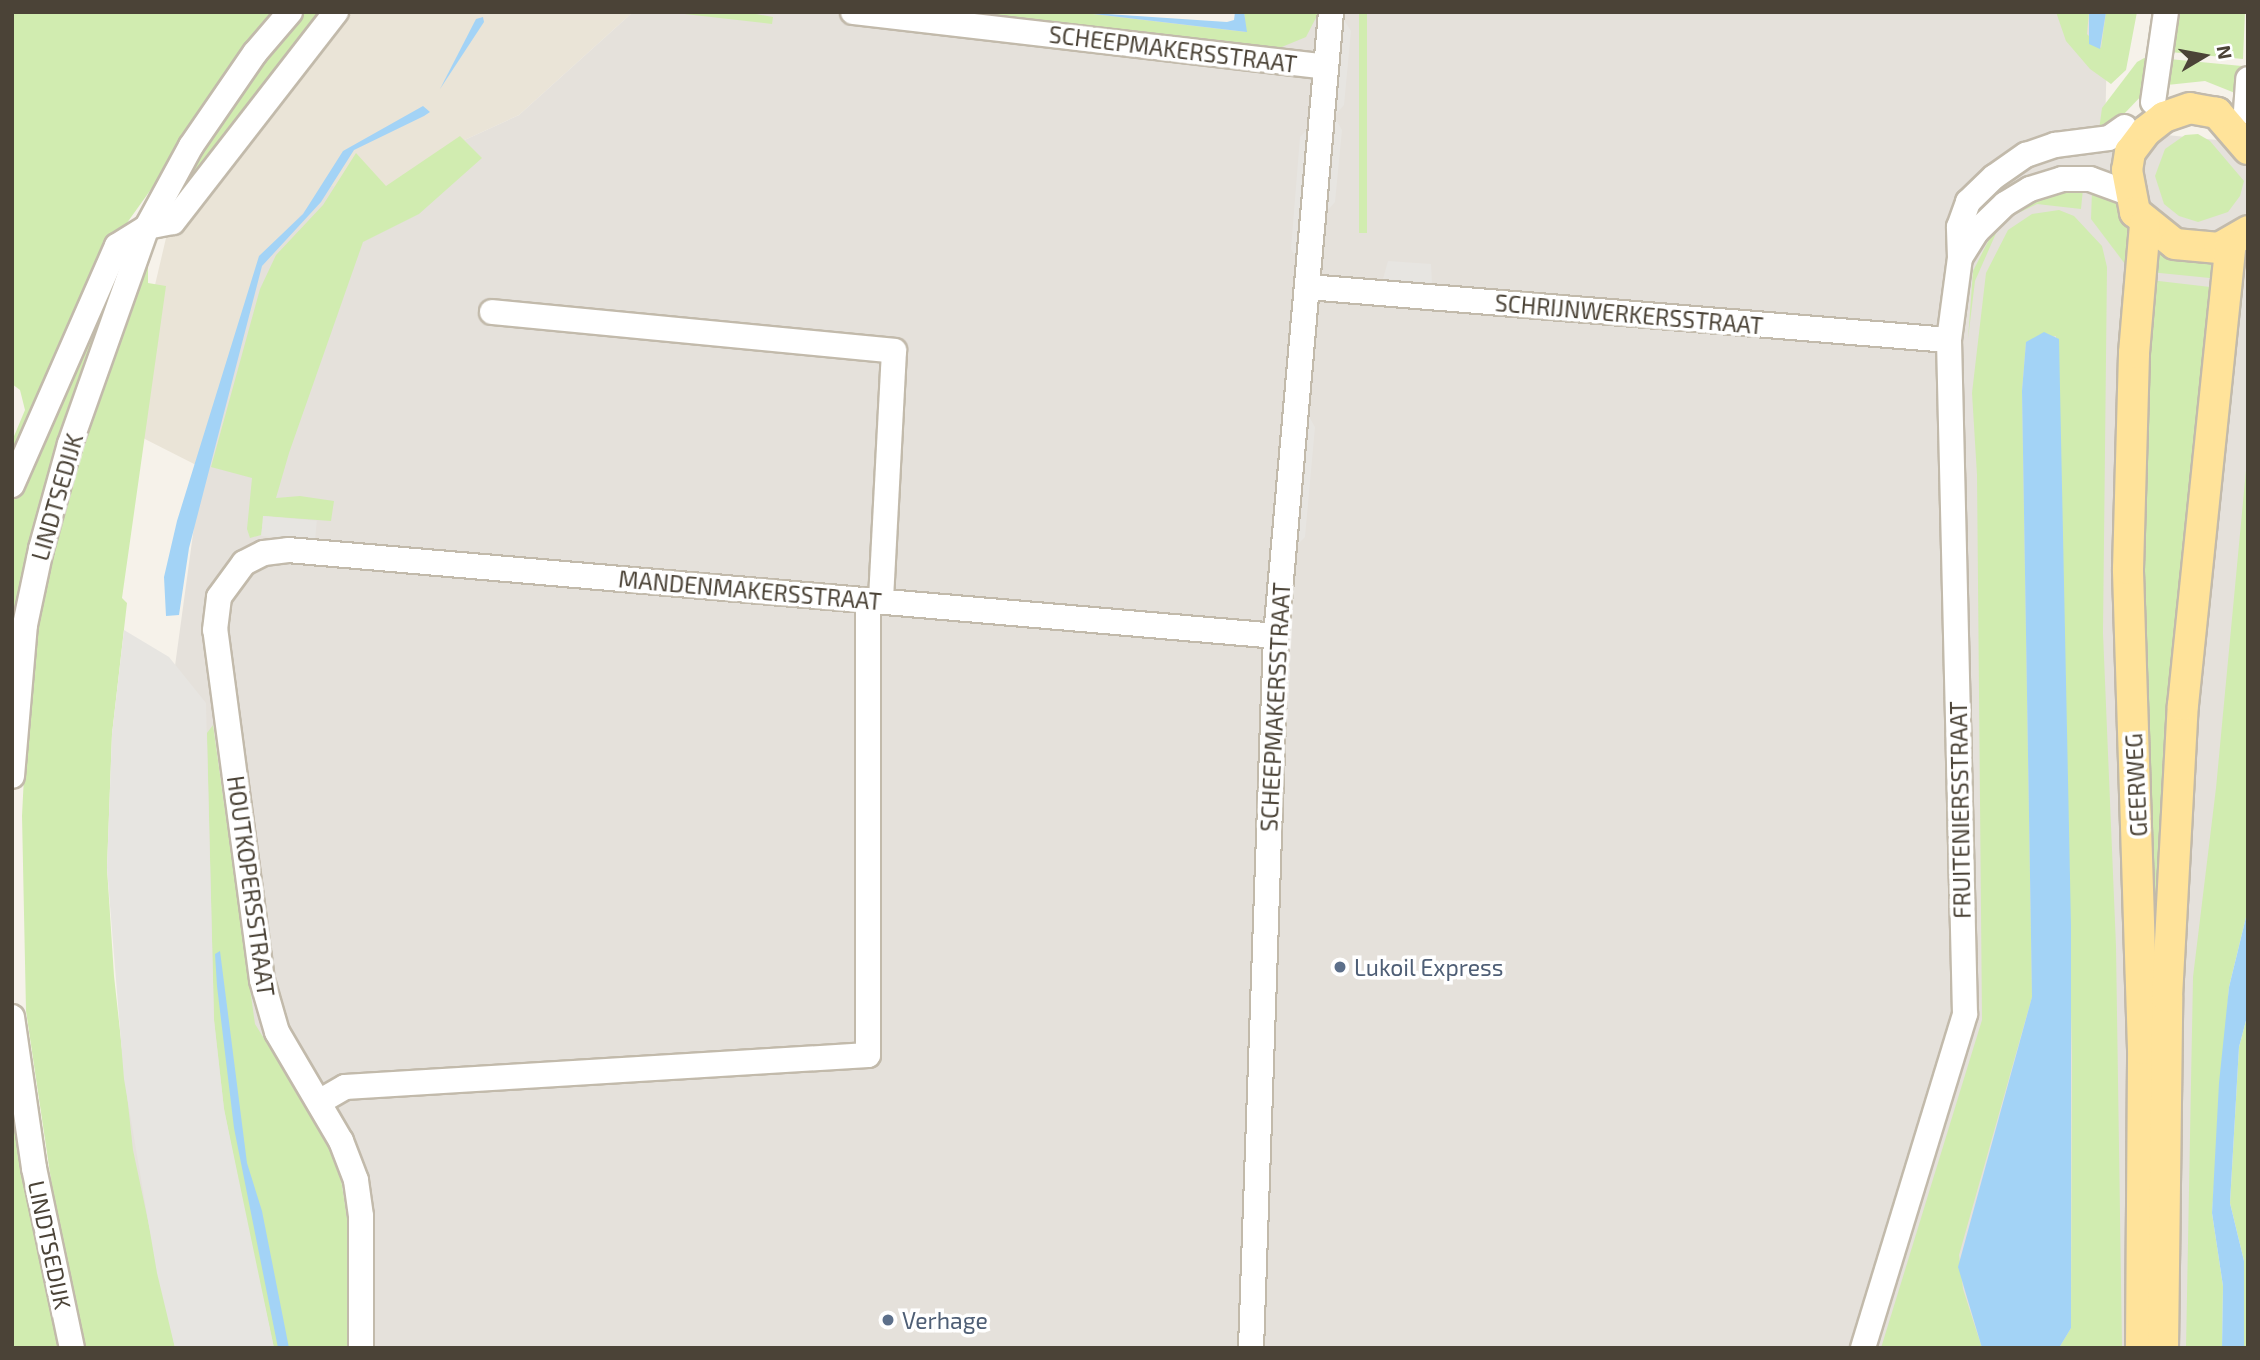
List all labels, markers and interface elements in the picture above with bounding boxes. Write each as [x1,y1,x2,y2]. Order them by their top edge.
street label: SCHEEPMAKERSSTRAAT [1047,20,1299,78]
north arrow [2169,21,2239,91]
text: N [2213,44,2238,61]
street label: SCHRIJNWERKERSSTRAAT [1494,289,1764,339]
street label: LINDTSEDIJK [26,430,88,564]
street label: MANDENMAKERSSTRAAT [617,565,883,615]
street label: SCHEEPMAKERSSTRAAT [1255,582,1295,832]
street label: FRUITENIERSSTRAAT [1944,701,1976,919]
street label: GEERWEG [2120,733,2152,837]
street label: HOUTKOPERSSTRAAT [222,774,280,998]
place label: Lukoil Express [1354,953,1504,981]
marker: Lukoil Express [1332,959,1348,975]
street label: LINDTSEDIJK [23,1178,77,1312]
place label: Verhage [902,1306,988,1334]
marker: Verhage [880,1312,896,1328]

